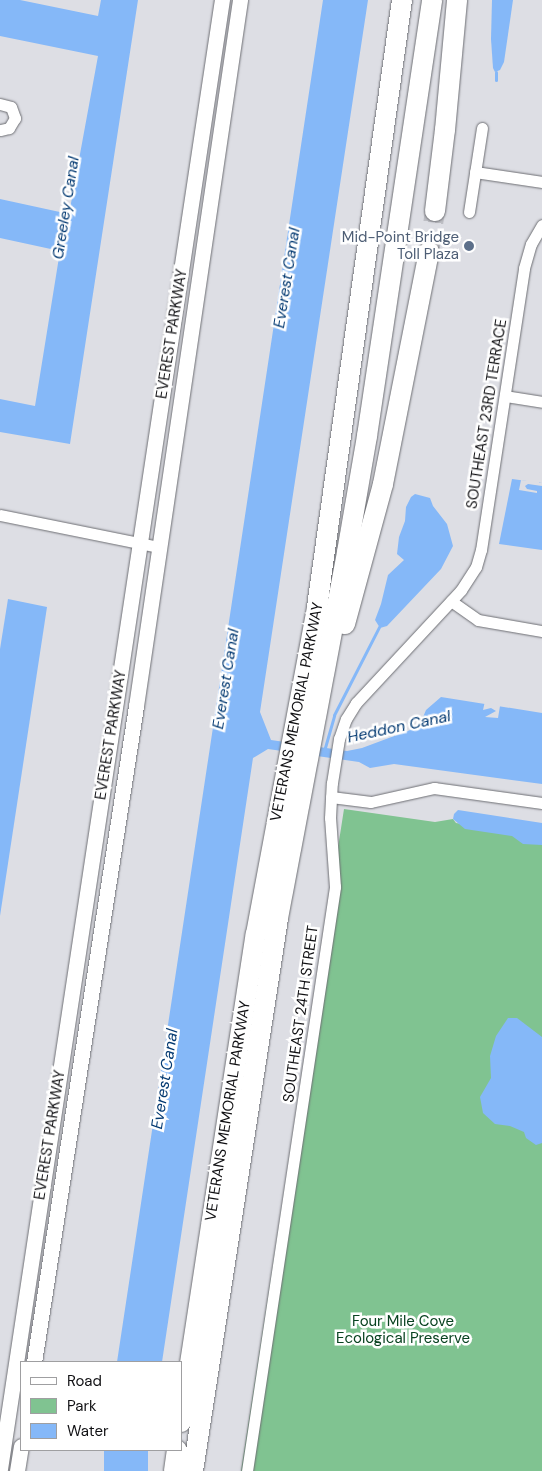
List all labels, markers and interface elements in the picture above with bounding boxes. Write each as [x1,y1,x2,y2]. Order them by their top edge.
water label: Greeley Canal [48,155,84,261]
water label: Everest Canal [270,226,304,330]
place label: Mid-Point Bridge Toll Plaza [342,228,459,263]
marker: Mid-Point Bridge Toll Plaza [463,240,475,252]
street label: EVEREST PARKWAY [153,268,191,400]
street label: SOUTHEAST 23RD TERRACE [463,318,511,510]
street label: VETERANS MEMORIAL PARKWAY [267,601,327,823]
water label: Everest Canal [209,627,243,731]
street label: EVEREST PARKWAY [92,669,130,801]
water label: Heddon Canal [346,707,452,747]
street label: SOUTHEAST 24TH STREET [280,924,322,1104]
street label: VETERANS MEMORIAL PARKWAY [202,999,254,1223]
water label: Everest Canal [148,1027,182,1131]
street label: EVEREST PARKWAY [31,1069,69,1201]
park label: Four Mile Cove Ecological Preserve [336,1312,470,1347]
legend [20,1361,182,1451]
text: Road [67,1371,102,1391]
text: Park [67,1396,97,1416]
text: Water [67,1421,108,1441]

